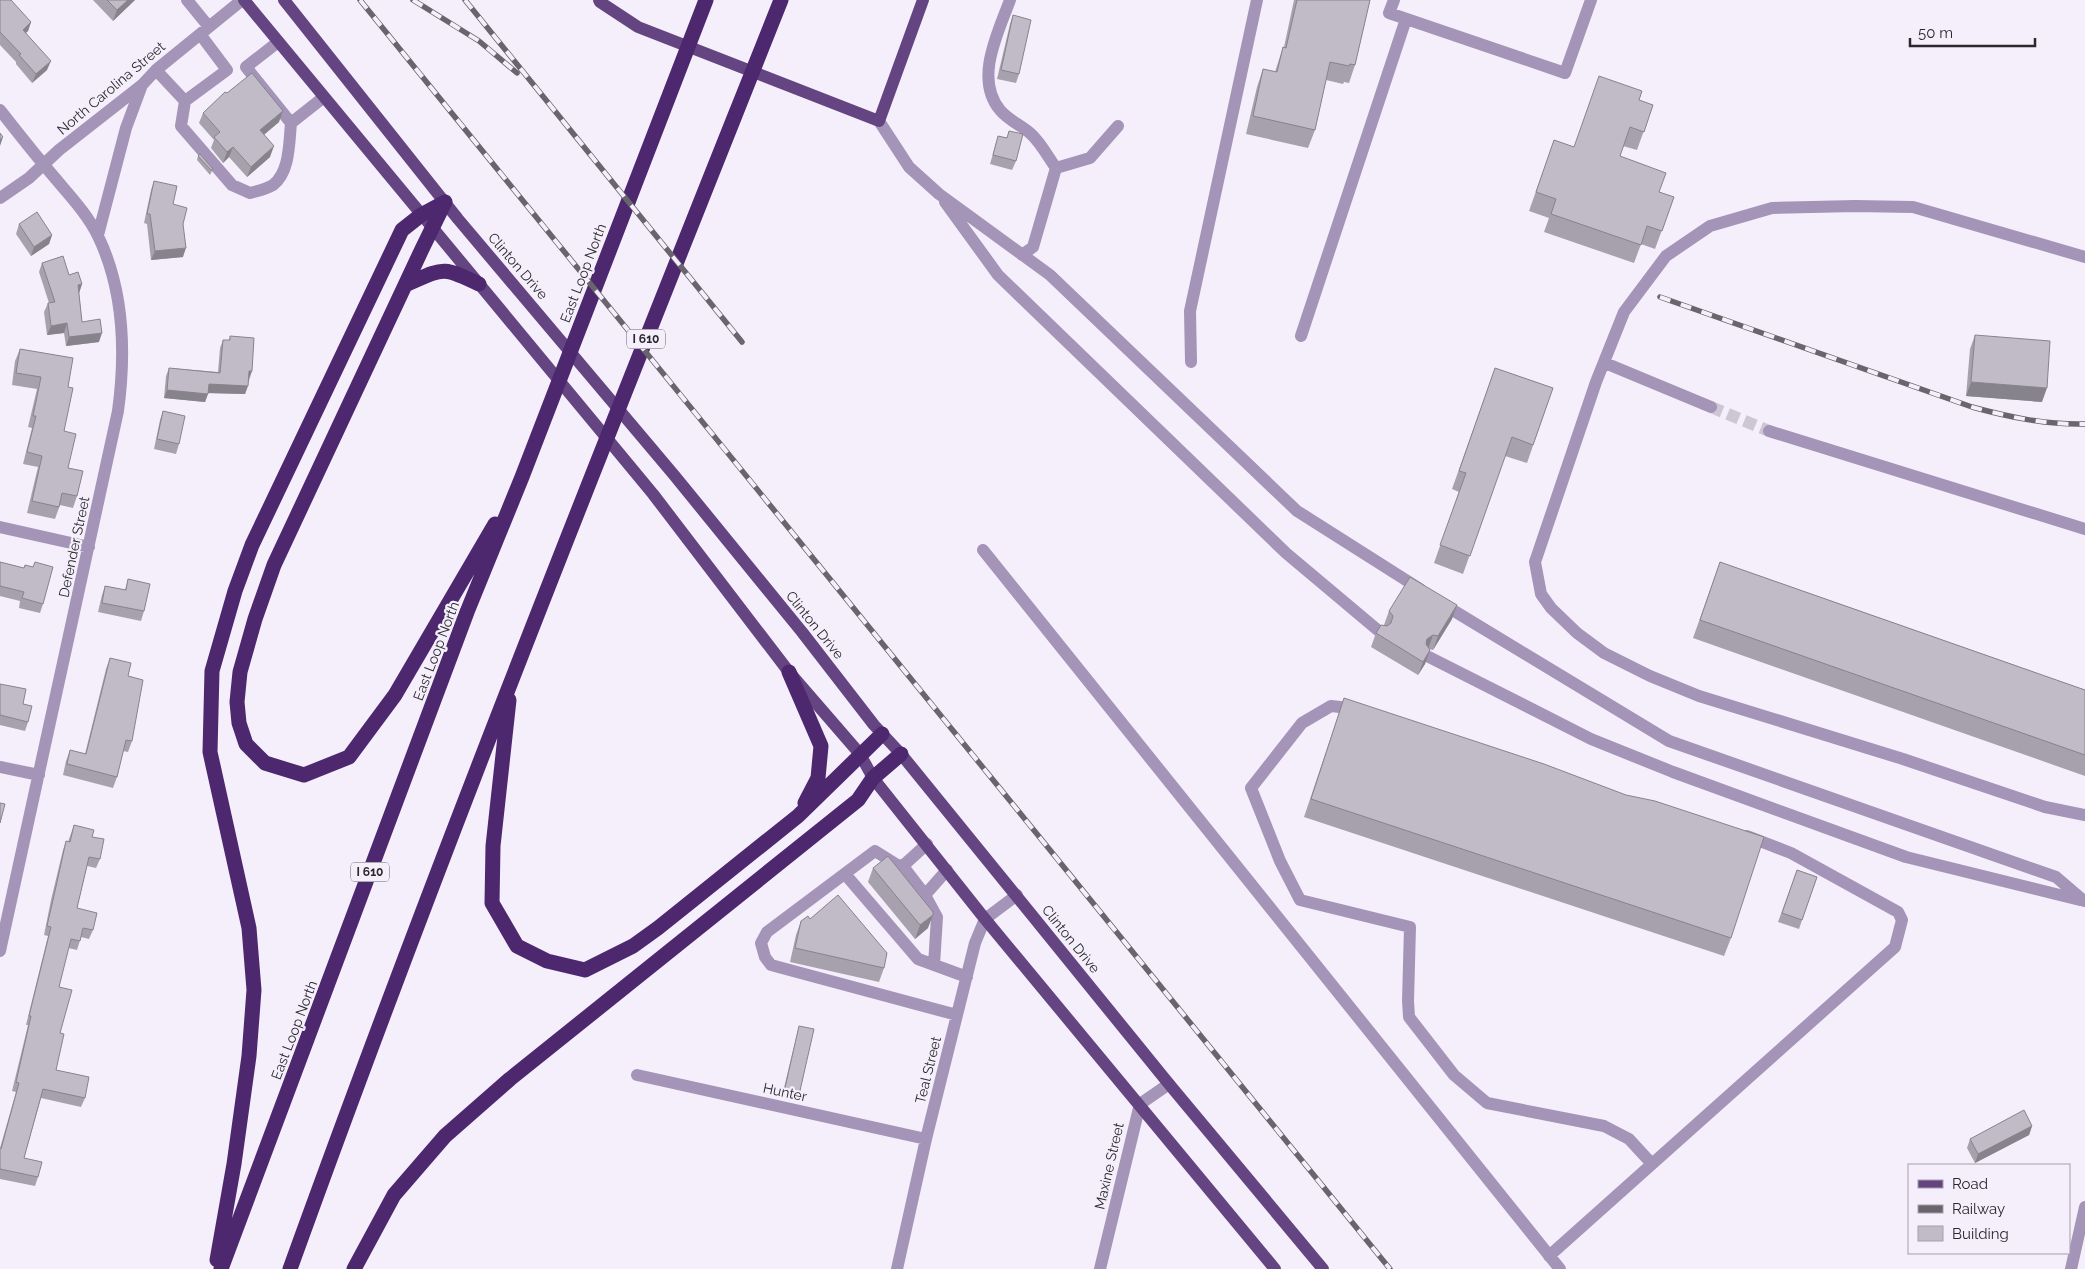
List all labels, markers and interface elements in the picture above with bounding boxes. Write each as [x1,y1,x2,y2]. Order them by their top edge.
scale bar [1910,15,2035,47]
text: 50 m [1918,24,1953,42]
street label: North Carolina Street [54,38,168,138]
street label: East Loop North [557,221,609,325]
street label: Clinton Drive [485,230,551,302]
road number: I 610 [627,329,665,348]
street label: Defender Street [55,495,93,599]
street label: Clinton Drive [783,588,847,662]
street label: East Loop North [410,599,462,703]
road number: I 610 [351,862,389,882]
street label: Clinton Drive [1039,902,1103,976]
street label: East Loop North [268,978,320,1082]
street label: Teal Street [912,1034,944,1105]
street label: Hunter [762,1080,808,1104]
street label: Maxine Street [1091,1121,1127,1211]
legend [1908,1164,2070,1254]
text: Road [1952,1175,1988,1193]
text: Railway [1952,1200,2005,1218]
text: Building [1952,1225,2009,1243]

